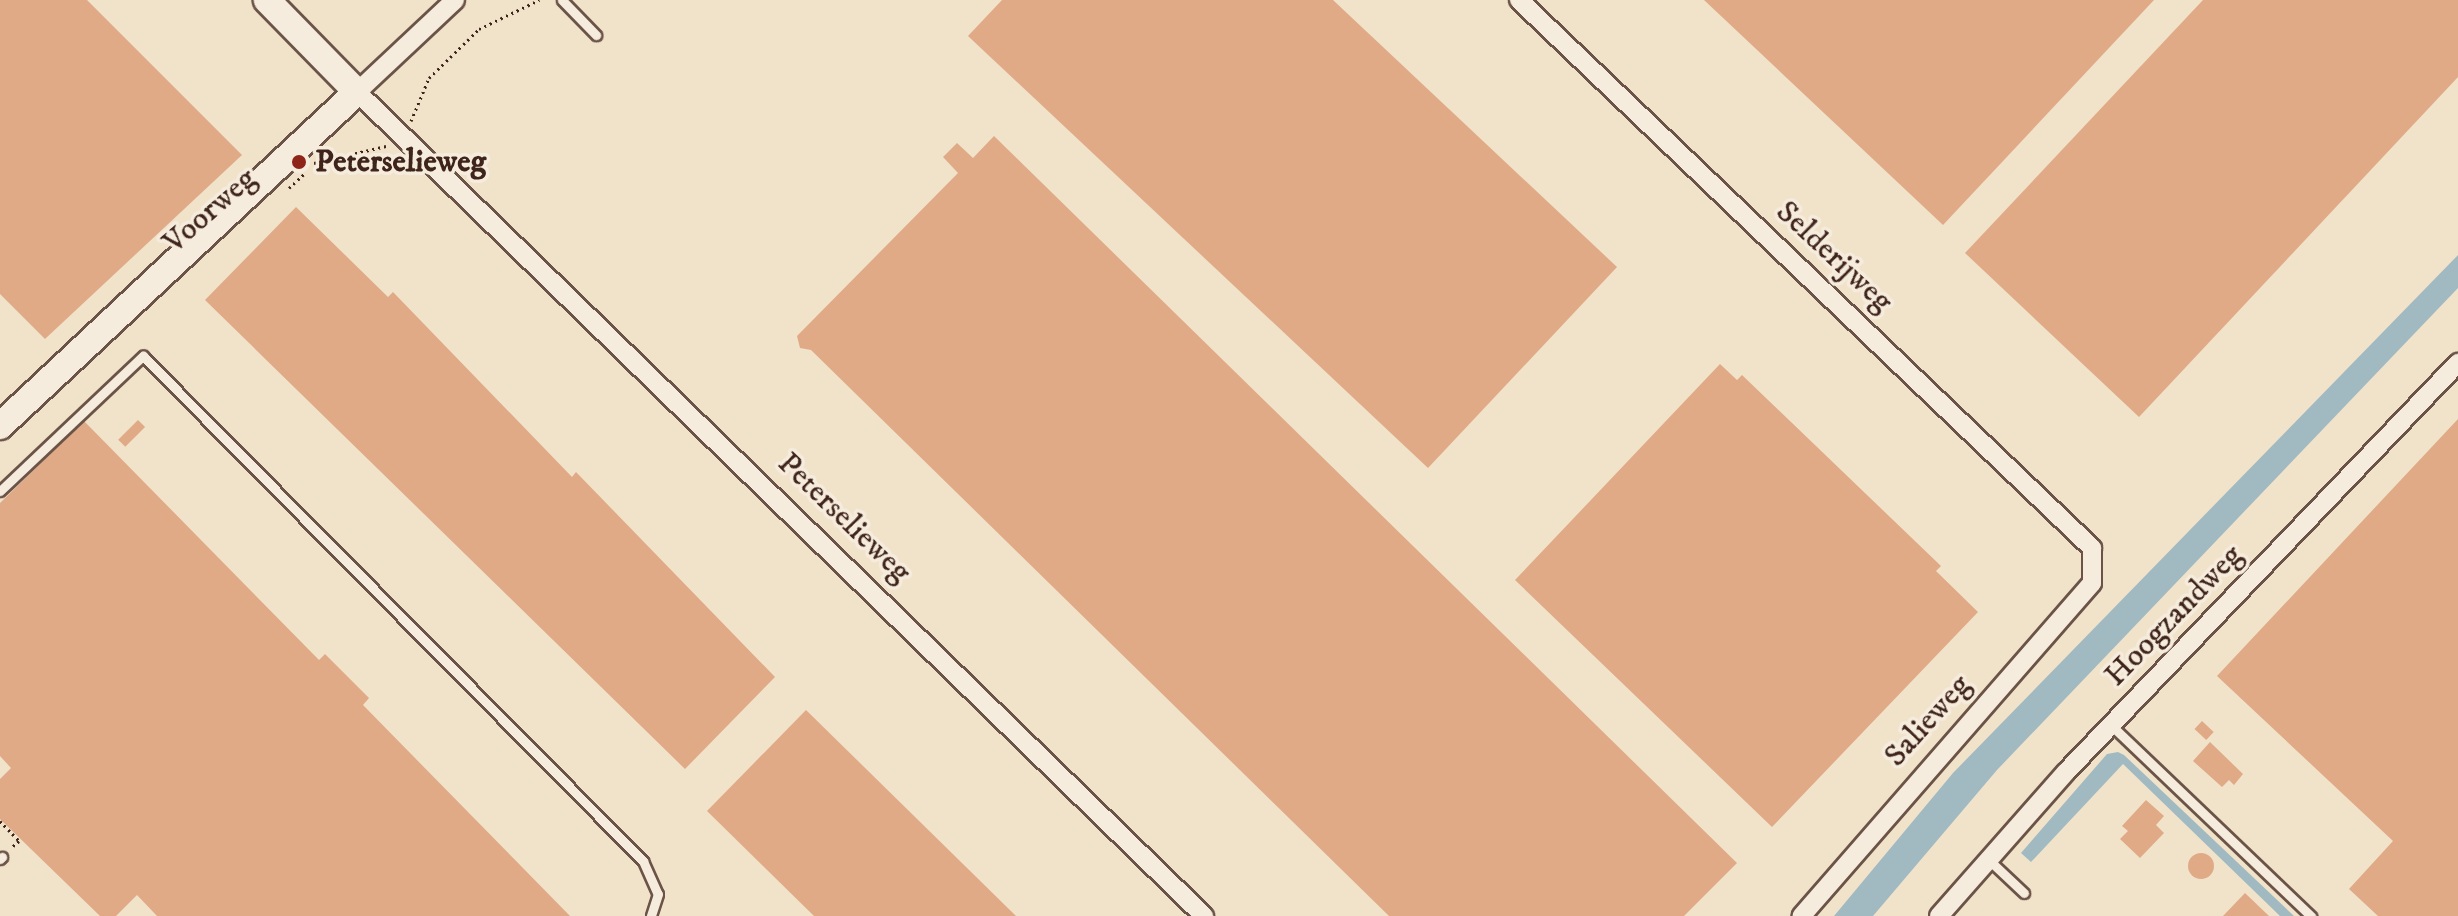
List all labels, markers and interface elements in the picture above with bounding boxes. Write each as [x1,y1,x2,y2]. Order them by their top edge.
place label: Peterselieweg [315,143,486,181]
marker: Peterselieweg [290,153,308,171]
street label: Voorweg [156,160,264,262]
street label: Selderijweg [1768,193,1900,321]
street label: Peterselieweg [769,445,919,591]
street label: Hoogzandweg [2097,537,2251,695]
street label: Salieweg [1877,667,1979,775]

